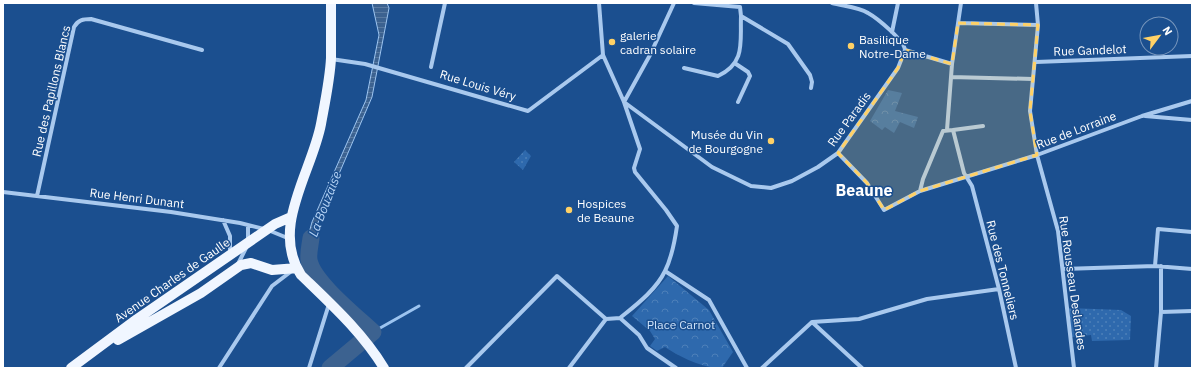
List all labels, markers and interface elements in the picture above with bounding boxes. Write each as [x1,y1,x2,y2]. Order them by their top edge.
north arrow [1139,16,1179,56]
street label: Rue des Papillons Blancs [29,24,73,158]
text: N [1159,24,1176,38]
place label: galerie cadran solaire [620,28,696,57]
place label: Basilique Notre-Dame [859,32,926,61]
marker: galerie cadran solaire [607,37,617,47]
marker: Basilique Notre-Dame [846,41,856,51]
street label: Rue Gandelot [1053,41,1127,59]
street label: Rue Louis Véry [438,66,518,104]
street label: Rue Paradis [824,89,874,149]
street label: Rue de Lorraine [1034,108,1119,152]
place label: Musée du Vin de Bourgogne [688,127,763,156]
marker: Musée du Vin de Bourgogne [766,136,776,146]
water label: La Bouzaise [305,168,345,239]
district label: Beaune [836,180,892,200]
street label: Rue Henri Dunant [89,185,185,211]
place label: Hospices de Beaune [577,196,635,225]
marker: Hospices de Beaune [564,205,574,215]
street label: Rue Rousseau Deslandes [1056,215,1090,351]
street label: Rue des Tonneliers [983,219,1023,322]
street label: Avenue Charles de Gaulle [111,234,233,326]
park label: Place Carnot [647,317,715,332]

